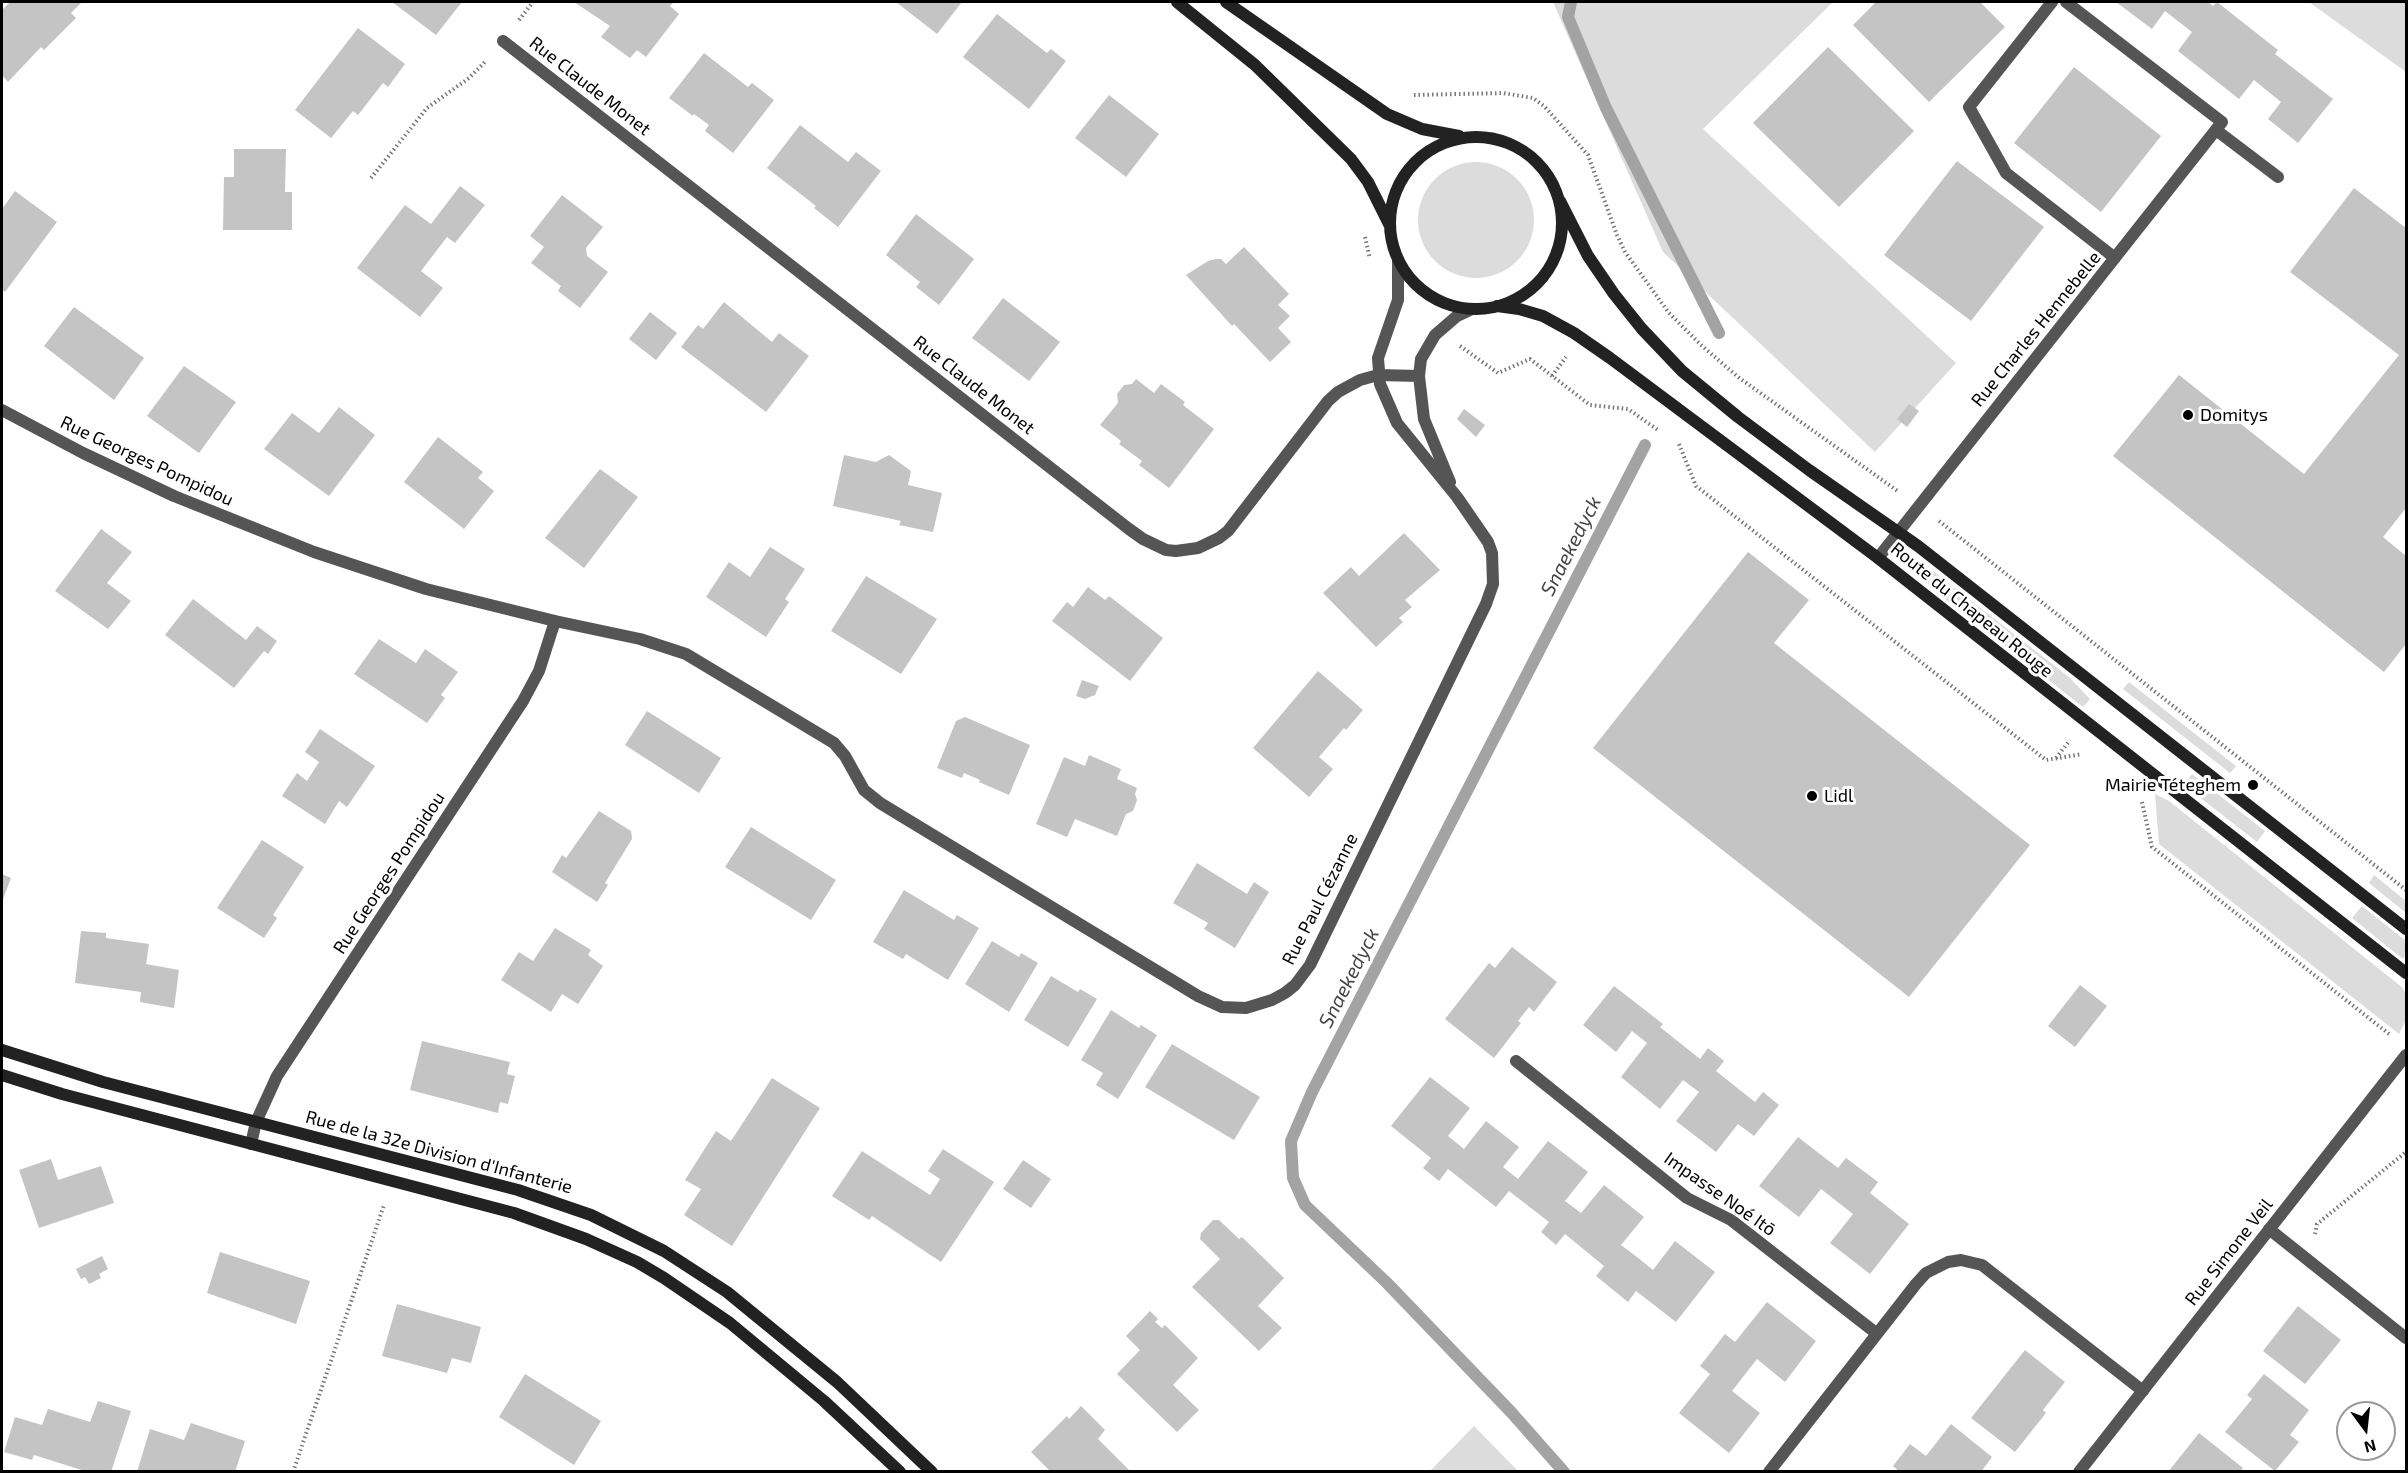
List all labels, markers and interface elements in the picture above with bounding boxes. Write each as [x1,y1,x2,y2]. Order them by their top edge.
street label: Rue Claude Monet [525,32,655,140]
street label: Rue Charles Hennebelle [1967,247,2105,411]
street label: Rue Claude Monet [909,331,1039,439]
place label: Domitys [2200,404,2268,426]
marker: Domitys [2181,408,2195,422]
street label: Rue Georges Pompidou [57,411,237,511]
water label: Snaekedyck [1536,492,1606,600]
street label: Route du Chapeau Rouge [1886,538,2058,682]
place label: Mairie Téteghem [2105,774,2241,796]
marker: Mairie Téteghem [2246,778,2260,792]
place label: Lidl [1824,785,1853,807]
street label: Rue Georges Pompidou [329,788,449,958]
marker: Lidl [1805,789,1819,803]
street label: Rue Paul Cézanne [1278,830,1362,968]
water label: Snaekedyck [1314,924,1384,1032]
street label: Rue de la 32e Division d'Infanterie [303,1106,575,1198]
street label: Impasse Noé Itō [1660,1148,1780,1240]
street label: Rue Simone Veil [2181,1194,2277,1310]
north arrow [2336,1401,2396,1461]
text: N [2362,1436,2378,1458]

